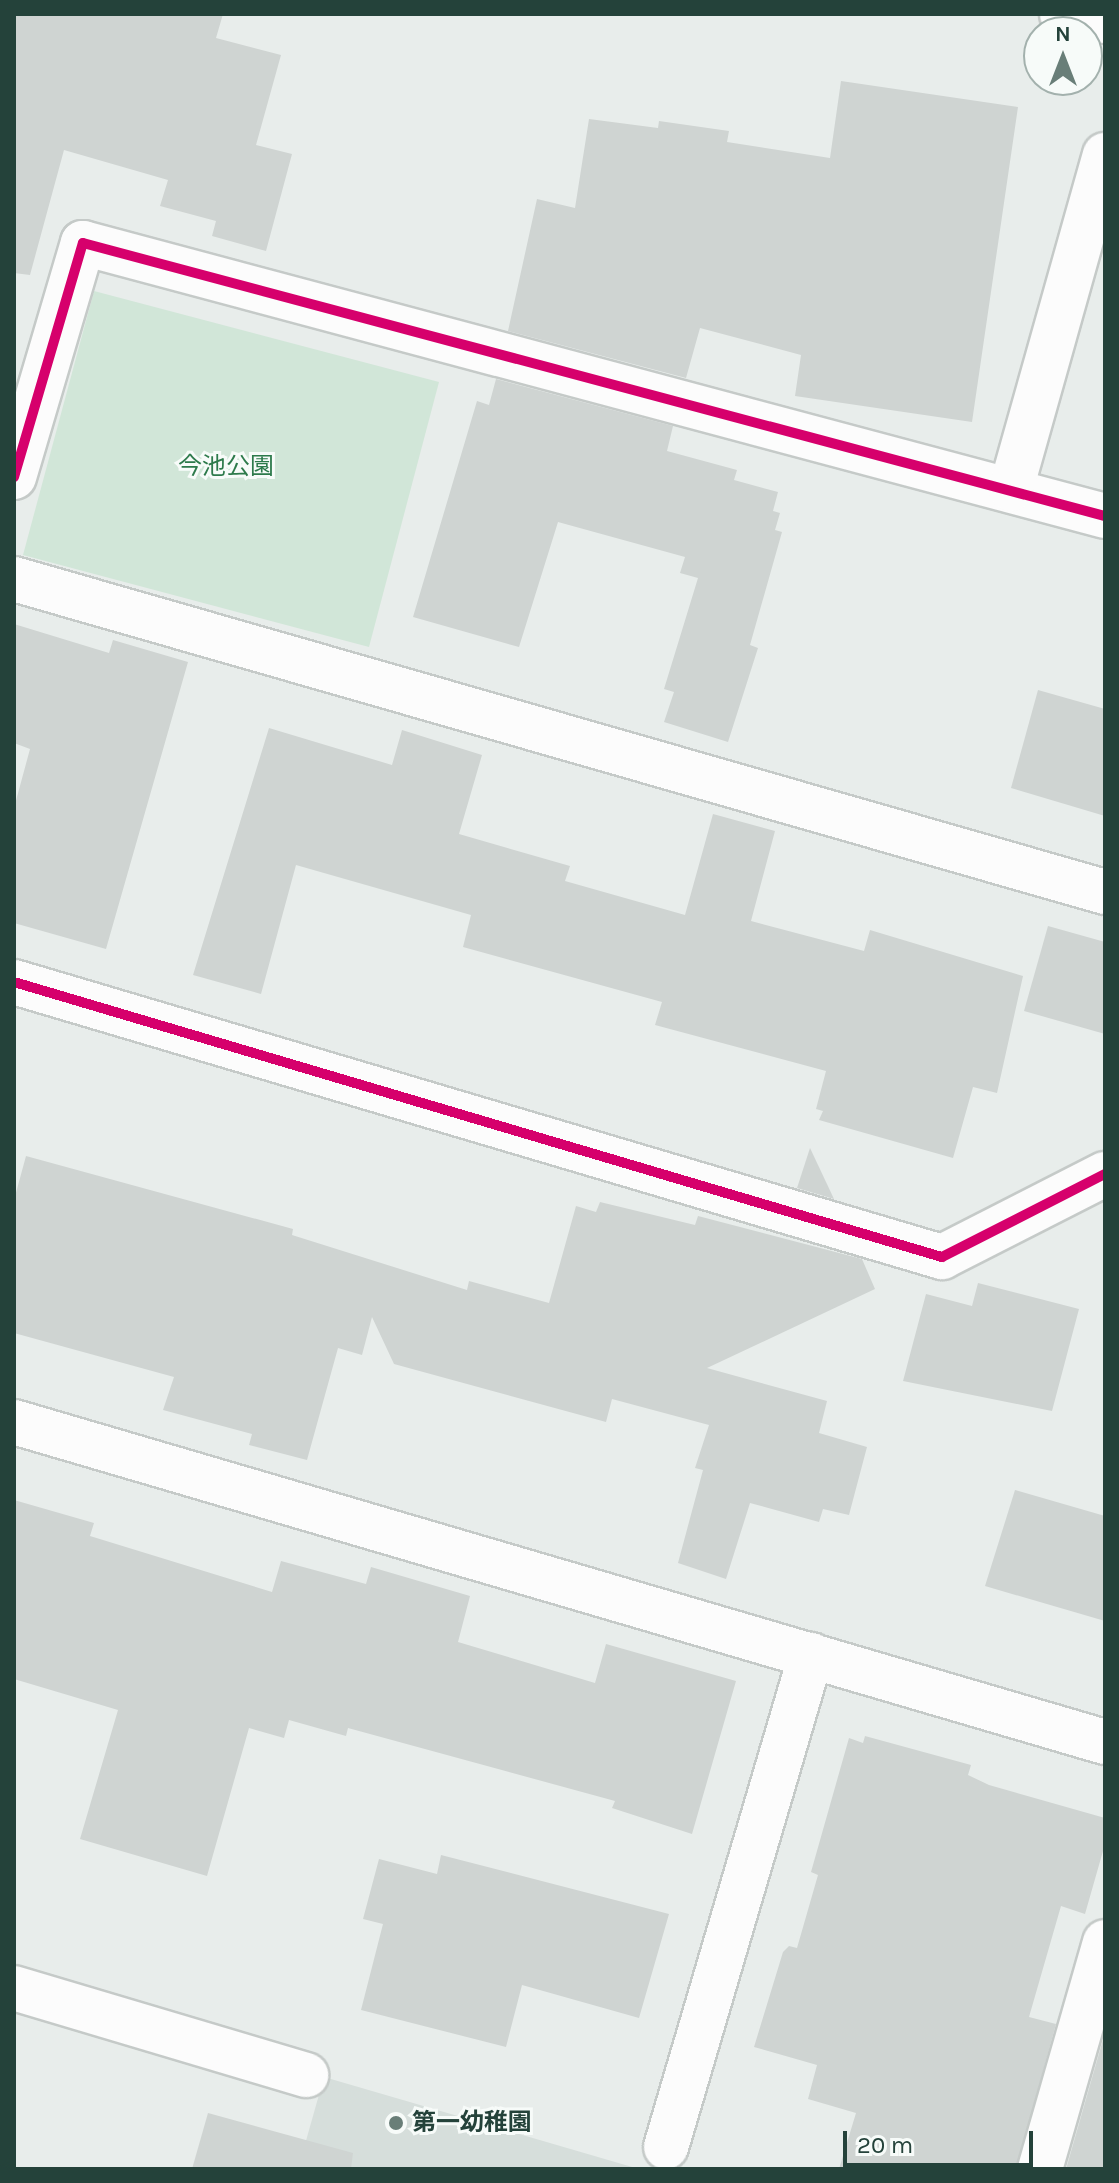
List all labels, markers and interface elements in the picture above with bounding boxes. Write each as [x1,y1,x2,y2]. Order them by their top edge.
north arrow [1023,16,1103,96]
text: N [1055,21,1071,47]
park label: 今池公園 [178,453,274,481]
place label: 第一幼稚園 [412,2109,532,2137]
marker: 第一幼稚園 [387,2114,405,2132]
scale bar [847,2115,1037,2165]
text: 20 m [857,2131,913,2159]

